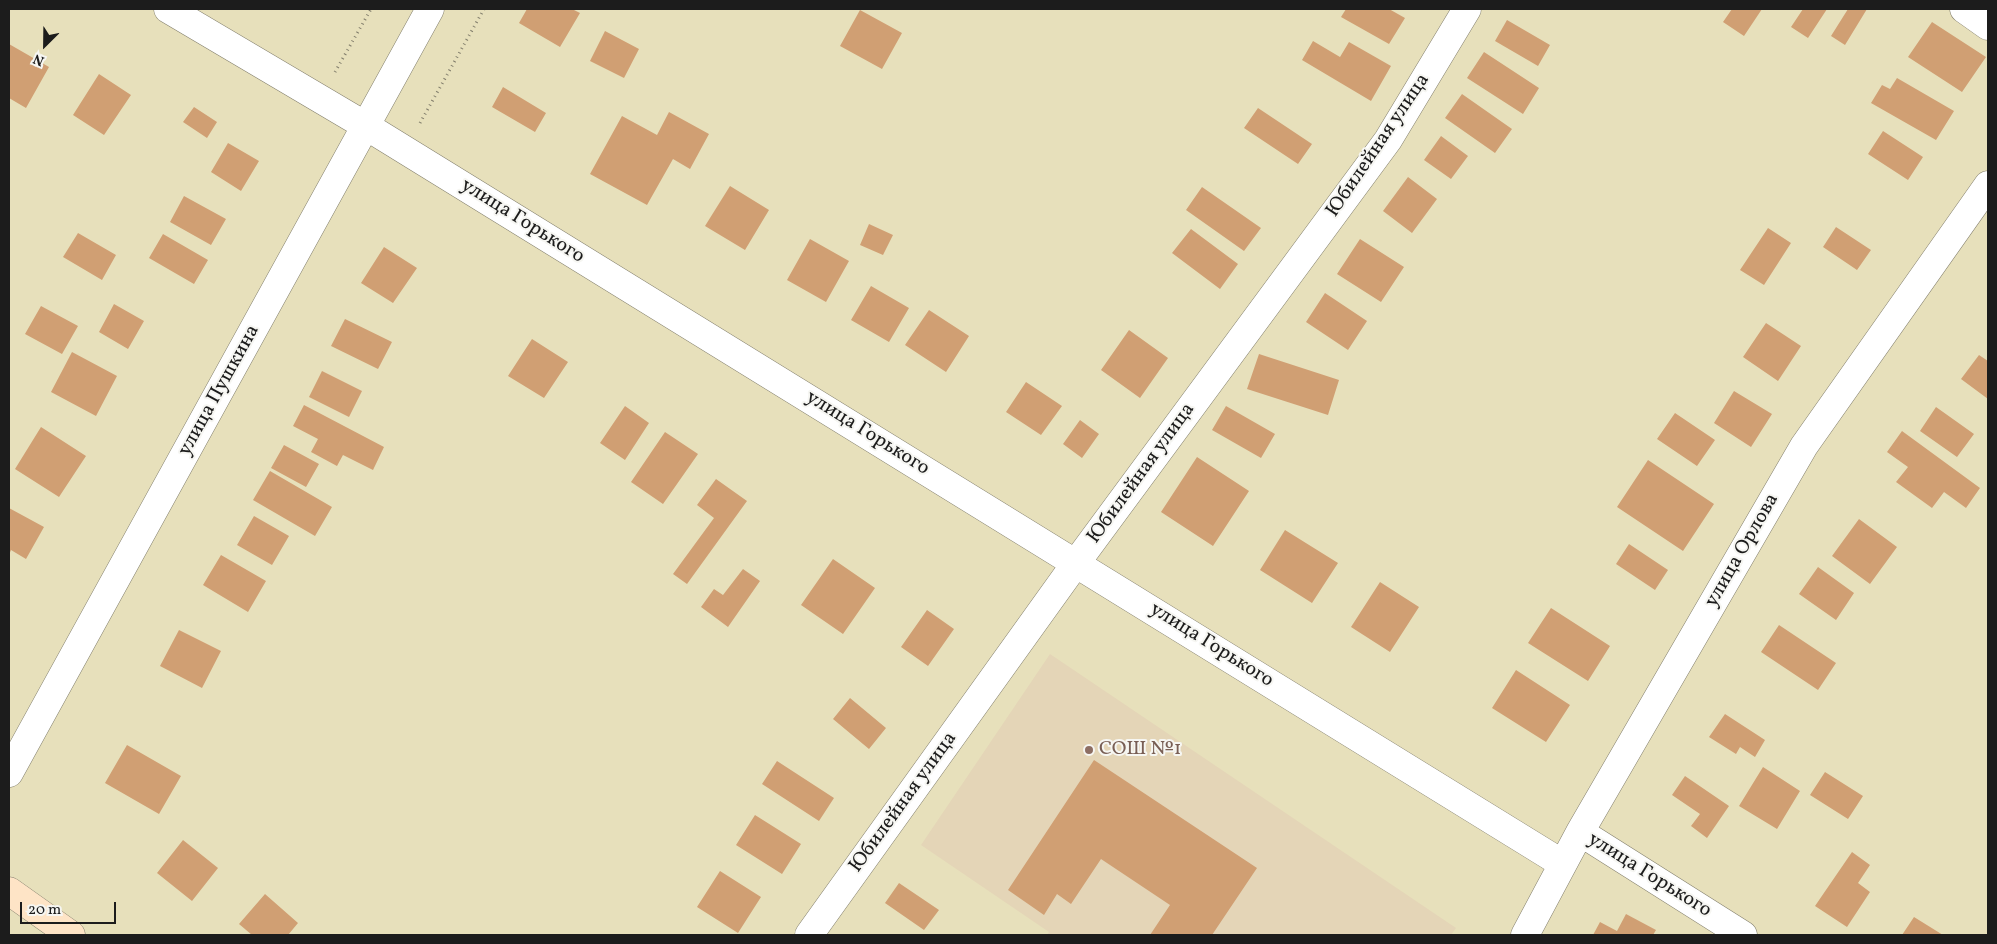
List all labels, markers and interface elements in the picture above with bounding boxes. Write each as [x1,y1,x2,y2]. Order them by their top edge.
north arrow [20,20,70,70]
text: N [31,49,47,70]
street label: Юбилейная улица [1322,70,1436,222]
street label: улица Горького [456,174,588,270]
street label: улица Пушкина [174,321,266,461]
street label: улица Горького [801,386,933,482]
street label: Юбилейная улица [1083,399,1201,549]
street label: улица Орлова [1701,490,1785,612]
street label: улица Горького [1145,598,1277,694]
street label: Юбилейная улица [845,728,963,878]
place label: СОШ №1 [1099,738,1182,762]
marker: СОШ №1 [1083,744,1095,756]
street label: улица Горького [1583,828,1715,924]
scale bar [22,892,119,924]
text: 20 m [28,900,61,921]

